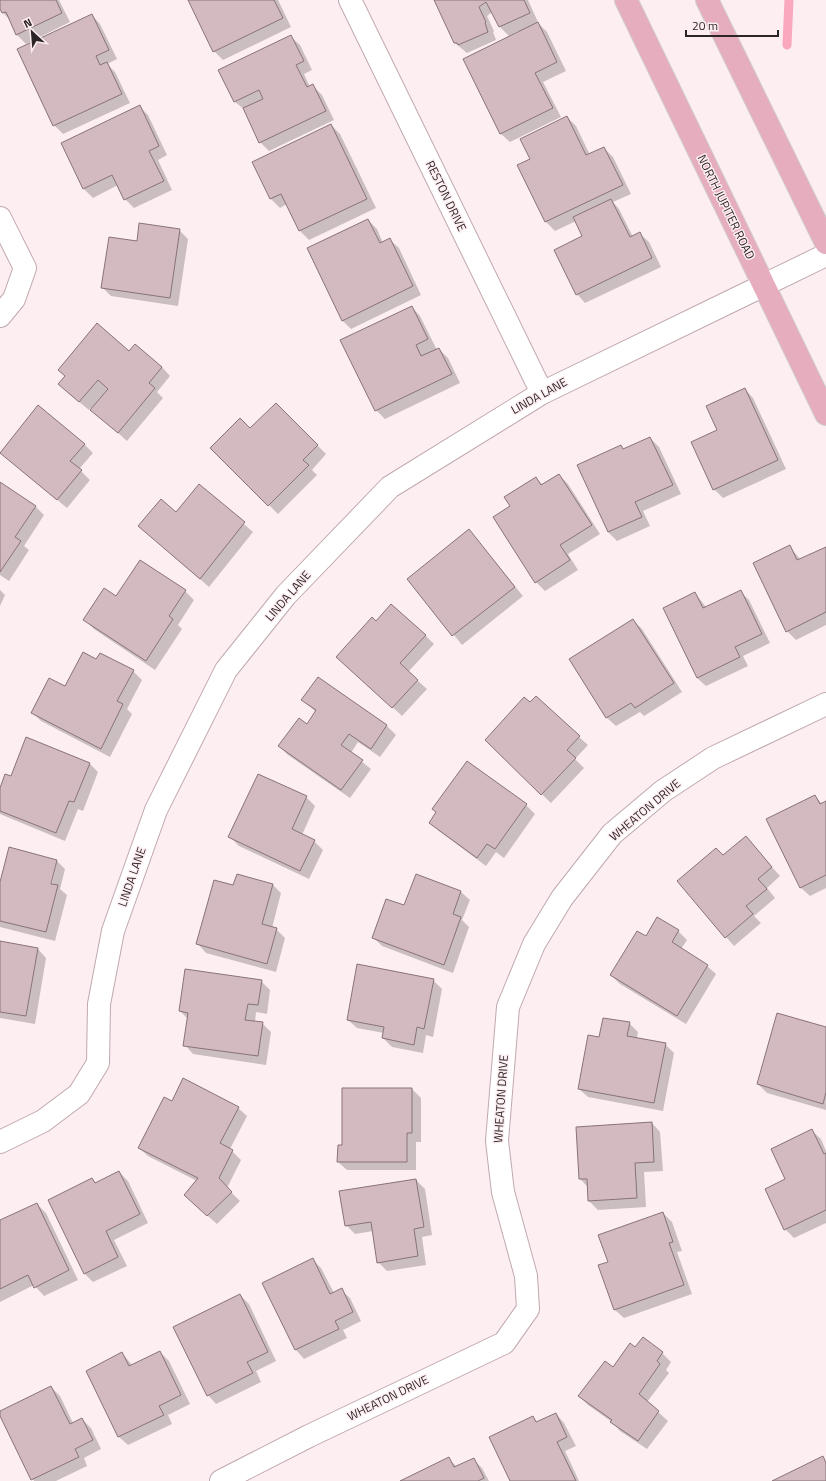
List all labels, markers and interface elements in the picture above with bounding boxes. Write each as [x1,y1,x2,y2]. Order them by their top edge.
north arrow [12,12,52,52]
scale bar [686,12,778,38]
text: N [21,14,35,32]
text: 20 m [692,16,718,35]
street label: NORTH JUPITER ROAD [693,151,760,263]
street label: RESTON DRIVE [421,157,472,235]
street label: LINDA LANE [507,372,571,419]
street label: LINDA LANE [260,566,315,625]
street label: WHEATON DRIVE [605,774,685,845]
street label: LINDA LANE [112,844,151,909]
street label: WHEATON DRIVE [488,1054,513,1144]
street label: WHEATON DRIVE [344,1369,432,1425]

